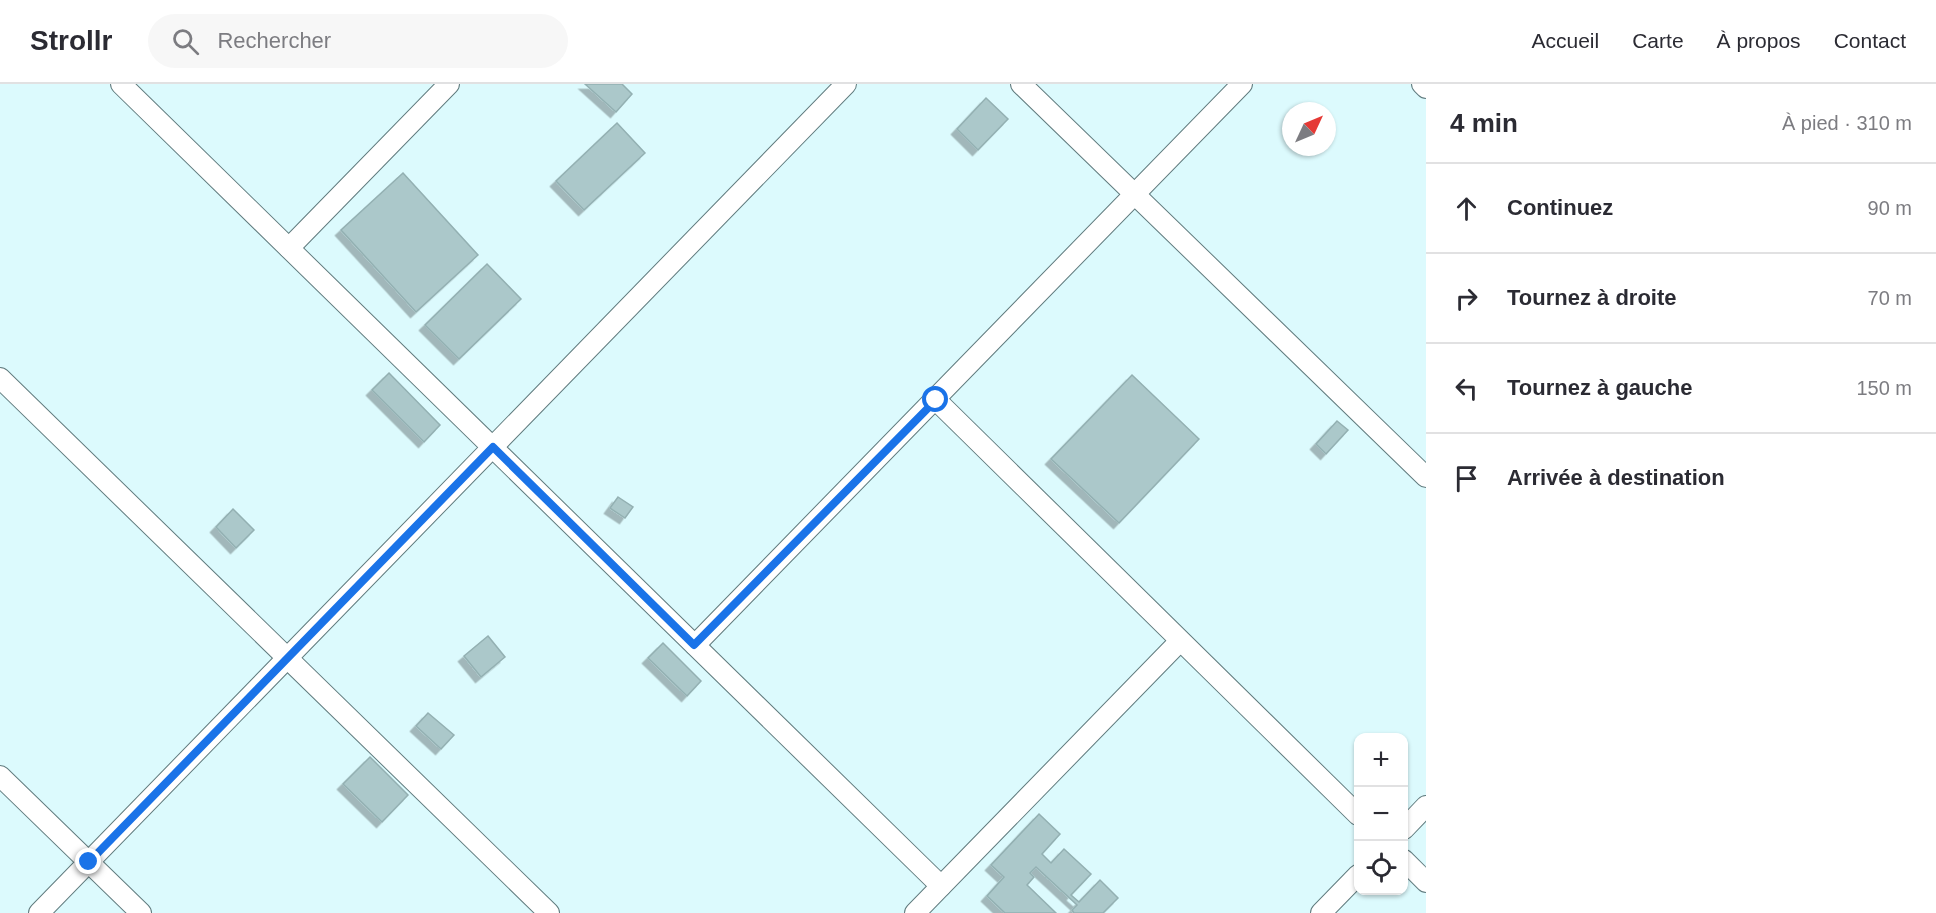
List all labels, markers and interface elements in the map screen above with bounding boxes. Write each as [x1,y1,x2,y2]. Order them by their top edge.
search box [148,14,568,68]
text: Strollr [30,25,112,56]
icon: search [169,25,202,58]
text: Rechercher [217,28,331,53]
text: Accueil [1532,29,1599,52]
text: Carte [1632,29,1684,52]
text: À propos [1717,29,1801,52]
text: Contact [1834,29,1906,52]
north arrow [1282,102,1336,156]
text: 4 min [1450,108,1518,138]
text: À pied · 310 m [1782,112,1912,134]
icon: ahead [1450,192,1483,225]
text: Continuez [1507,195,1613,220]
text: 90 m [1868,197,1912,219]
icon: right [1450,282,1483,315]
text: Tournez à droite [1507,285,1677,310]
text: 70 m [1868,287,1912,309]
icon: left [1450,372,1483,405]
text: Tournez à gauche [1507,375,1692,400]
text: 150 m [1856,377,1912,399]
route start [922,386,948,412]
icon: arrive [1450,462,1483,495]
text: Arrivée à destination [1507,465,1725,490]
map controls [1354,733,1408,895]
button: + [1354,733,1408,787]
button: − [1354,787,1408,841]
button: locate [1354,841,1408,895]
route end [75,848,101,874]

